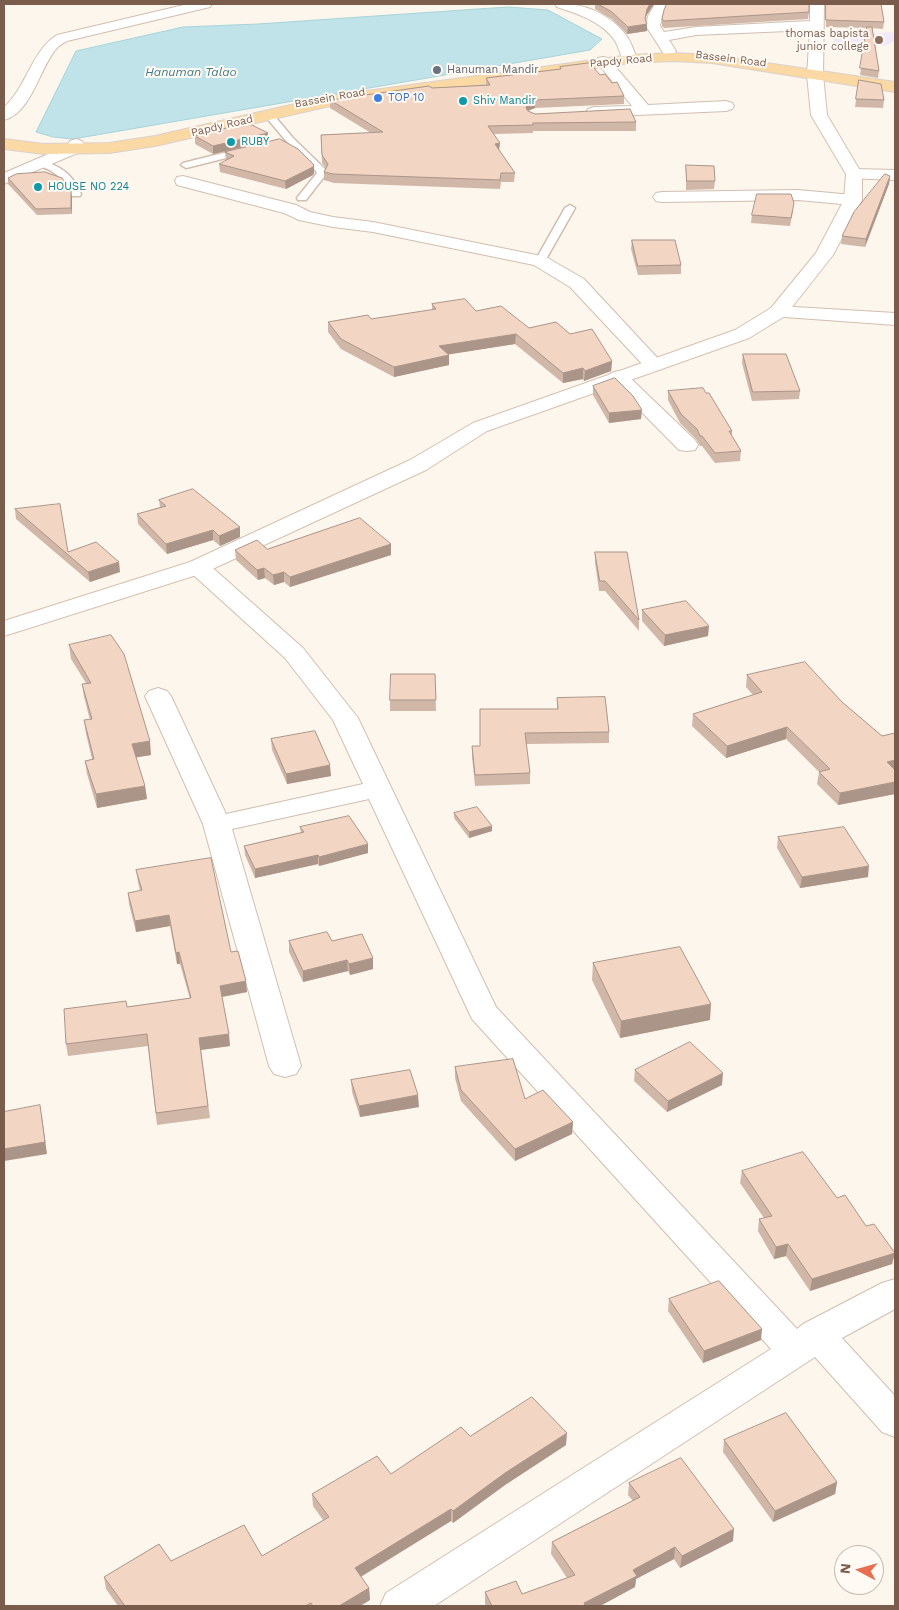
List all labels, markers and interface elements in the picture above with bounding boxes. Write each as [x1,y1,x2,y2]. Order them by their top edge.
place label: thomas bapista junior college [785,27,869,53]
marker: thomas bapista junior college [873,34,885,46]
street label: Bassein Road [695,48,767,70]
street label: Papdy Road [589,52,653,70]
place label: Hanuman Mandir [447,63,539,77]
marker: Hanuman Mandir [431,64,443,76]
water label: Hanuman Talao [145,65,237,79]
street label: Bassein Road [294,85,366,111]
place label: TOP 10 [388,91,424,105]
marker: TOP 10 [372,92,384,104]
place label: Shiv Mandir [473,94,536,108]
marker: Shiv Mandir [457,95,469,107]
street label: Papdy Road [190,112,254,140]
place label: RUBY [241,135,269,149]
marker: RUBY [225,136,237,148]
place label: HOUSE NO 224 [48,180,129,194]
marker: HOUSE NO 224 [32,181,44,193]
north arrow [834,1545,884,1595]
text: N [837,1563,854,1575]

